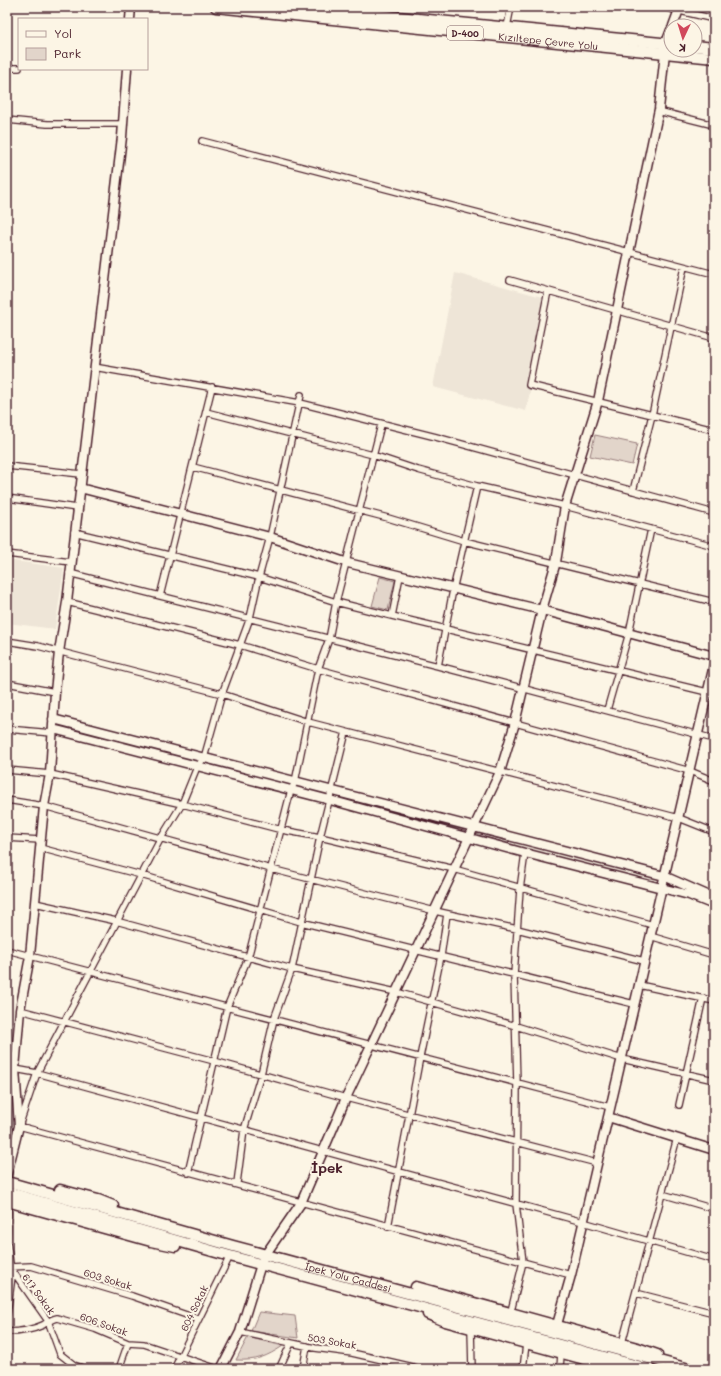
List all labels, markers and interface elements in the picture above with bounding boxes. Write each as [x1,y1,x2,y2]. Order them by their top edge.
legend [18,18,148,70]
north arrow [663,18,703,58]
text: Yol [54,25,72,41]
road number: D-400 [447,26,483,40]
street label: Kızıltepe Çevre Yolu [498,29,599,53]
text: K [678,41,686,56]
text: Park [54,45,81,61]
district label: İpek [311,1158,343,1177]
street label: İpek Yolu Caddesi [303,1259,393,1295]
street label: 603 Sokak [82,1265,134,1293]
street label: 617 Sokak [19,1271,59,1317]
street label: 604 Sokak [177,1283,211,1333]
street label: 606 Sokak [78,1309,130,1339]
street label: 503 Sokak [306,1330,358,1352]

